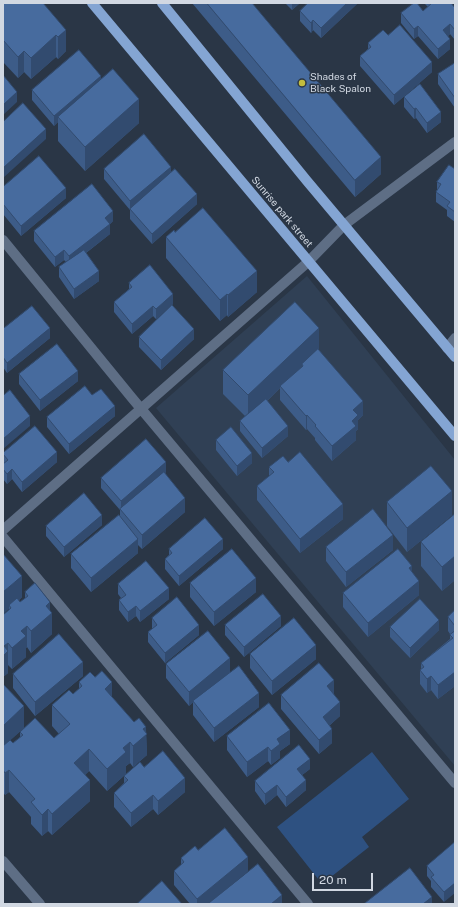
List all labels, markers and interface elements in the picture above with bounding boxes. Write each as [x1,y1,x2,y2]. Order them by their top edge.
place label: Shades of Black Spalon [310,71,371,94]
marker: Shades of Black Spalon [297,78,307,88]
street label: Sunrise park street [249,174,315,250]
scale bar [314,865,375,891]
text: 20 m [319,873,347,887]

